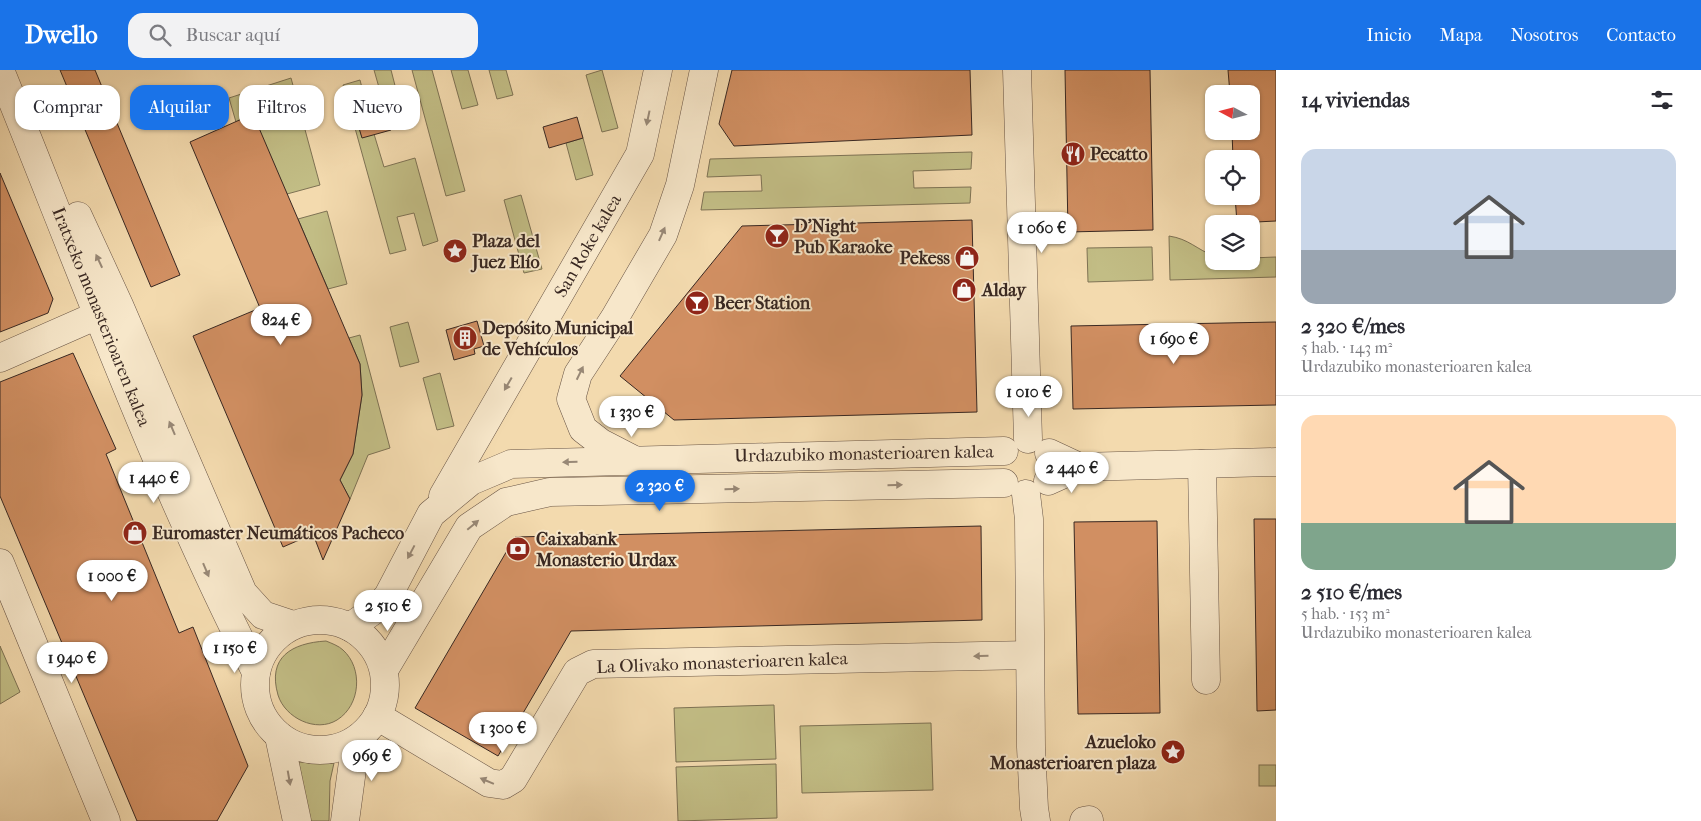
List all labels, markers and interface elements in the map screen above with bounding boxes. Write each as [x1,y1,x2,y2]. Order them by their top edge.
search box [128,13,478,58]
text: Dwello [25,21,98,49]
icon: search [146,21,174,49]
text: Buscar aquí [186,24,280,46]
text: Inicio [1367,25,1412,46]
text: Mapa [1440,25,1482,46]
text: Nosotros [1510,25,1578,46]
text: Contacto [1606,25,1676,46]
chip: Comprar [15,85,120,130]
chip: Alquilar [130,85,229,130]
chip: Filtros [239,85,324,130]
chip: Nuevo [334,85,420,130]
north arrow [1205,85,1260,140]
map controls [1205,85,1260,270]
icon: filters [1648,86,1676,114]
text: 14 viviendas [1301,88,1410,112]
one-way arrow [644,110,652,125]
restaurant icon: Pecatto [1060,141,1086,167]
place label: Pecatto [1090,144,1148,165]
button: locate [1205,150,1260,205]
icon: home [1444,182,1534,272]
street label: San Roke kalea [550,190,626,301]
street label: Iratxeko monasterioaren kalea [47,204,155,430]
pin: 1 060 € [996,212,1088,254]
button: layers [1205,215,1260,270]
place label: D'Night Pub Karaoke [794,216,893,258]
text: 1 060 € [1018,218,1066,237]
bar icon: D'Night Pub Karaoke [764,223,790,249]
one-way arrow [659,227,667,241]
place label: Plaza del Juez Elío [470,231,541,273]
place icon: Plaza del Juez Elío [442,238,468,264]
shop icon: Pekess [954,245,980,271]
place label: Pekess [900,248,950,269]
one-way arrow [94,254,102,268]
shop icon: Alday [951,277,977,303]
place label: Alday [981,280,1027,301]
bar icon: Beer Station [684,290,710,316]
place label: Beer Station [714,293,811,314]
pin: 824 € [246,304,316,346]
text: 824 € [262,310,300,329]
text: 2 320 €/mes [1301,314,1405,338]
place label: Depósito Municipal de Vehículos [482,318,634,360]
pin: 1 690 € [1128,322,1220,365]
building icon: Depósito Municipal de Vehículos [452,325,478,351]
text: 1 690 € [1150,329,1198,348]
text: 5 hab. · 143 m² [1301,338,1392,357]
text: Urdazubiko monasterioaren kalea [1301,357,1532,376]
one-way arrow [576,366,584,381]
pin: 1 010 € [983,376,1075,418]
one-way arrow [504,377,513,391]
text: 1 010 € [1006,382,1052,401]
pin: 1 330 € [586,396,678,438]
text: 1 330 € [610,402,654,421]
one-way arrow [167,421,175,435]
street label: Urdazubiko monasterioaren kalea [734,441,995,467]
icon: home [1444,447,1534,537]
pin: 2 440 € [1026,452,1118,494]
one-way arrow [562,458,578,466]
text: 2 440 € [1046,458,1098,477]
pin: 1 440 € [108,462,200,504]
text: 1 440 € [129,468,179,487]
pin: 2 320 € [614,470,706,512]
text: 2 320 € [636,476,684,495]
one-way arrow [887,480,903,488]
one-way arrow [724,484,740,492]
shop icon: Euromaster Neumáticos Pacheco [122,520,148,546]
one-way arrow [467,520,480,531]
place label: Euromaster Neumáticos Pacheco [152,523,404,544]
place label: Caixabank Monasterio Urdax [535,529,677,571]
bank icon: Caixabank Monasterio Urdax [505,536,531,562]
one-way arrow [407,545,415,560]
pin: 1 000 € [66,560,158,602]
one-way arrow [202,563,210,577]
text: 1 000 € [88,566,136,585]
text: 2 510 €/mes [1301,580,1402,604]
pin: 2 510 € [342,590,434,632]
text: 2 510 € [365,596,411,615]
text: 5 hab. · 153 m² [1301,604,1390,623]
text: Urdazubiko monasterioaren kalea [1301,623,1532,642]
pin: 1 150 € [189,632,281,674]
text: 1 150 € [213,638,257,657]
pin: 1 940 € [26,642,118,684]
text: 1 940 € [48,648,96,667]
street label: La Olivako monasterioaren kalea [596,648,849,678]
one-way arrow [972,652,988,660]
pin: 1 300 € [457,712,549,754]
text: 1 300 € [480,718,526,737]
place label: Azueloko Monasterioaren plaza [989,732,1157,774]
place icon: Azueloko Monasterioaren plaza [1160,739,1186,765]
pin: 969 € [337,740,407,782]
text: 969 € [353,746,391,765]
one-way arrow [286,771,294,787]
one-way arrow [479,777,494,785]

